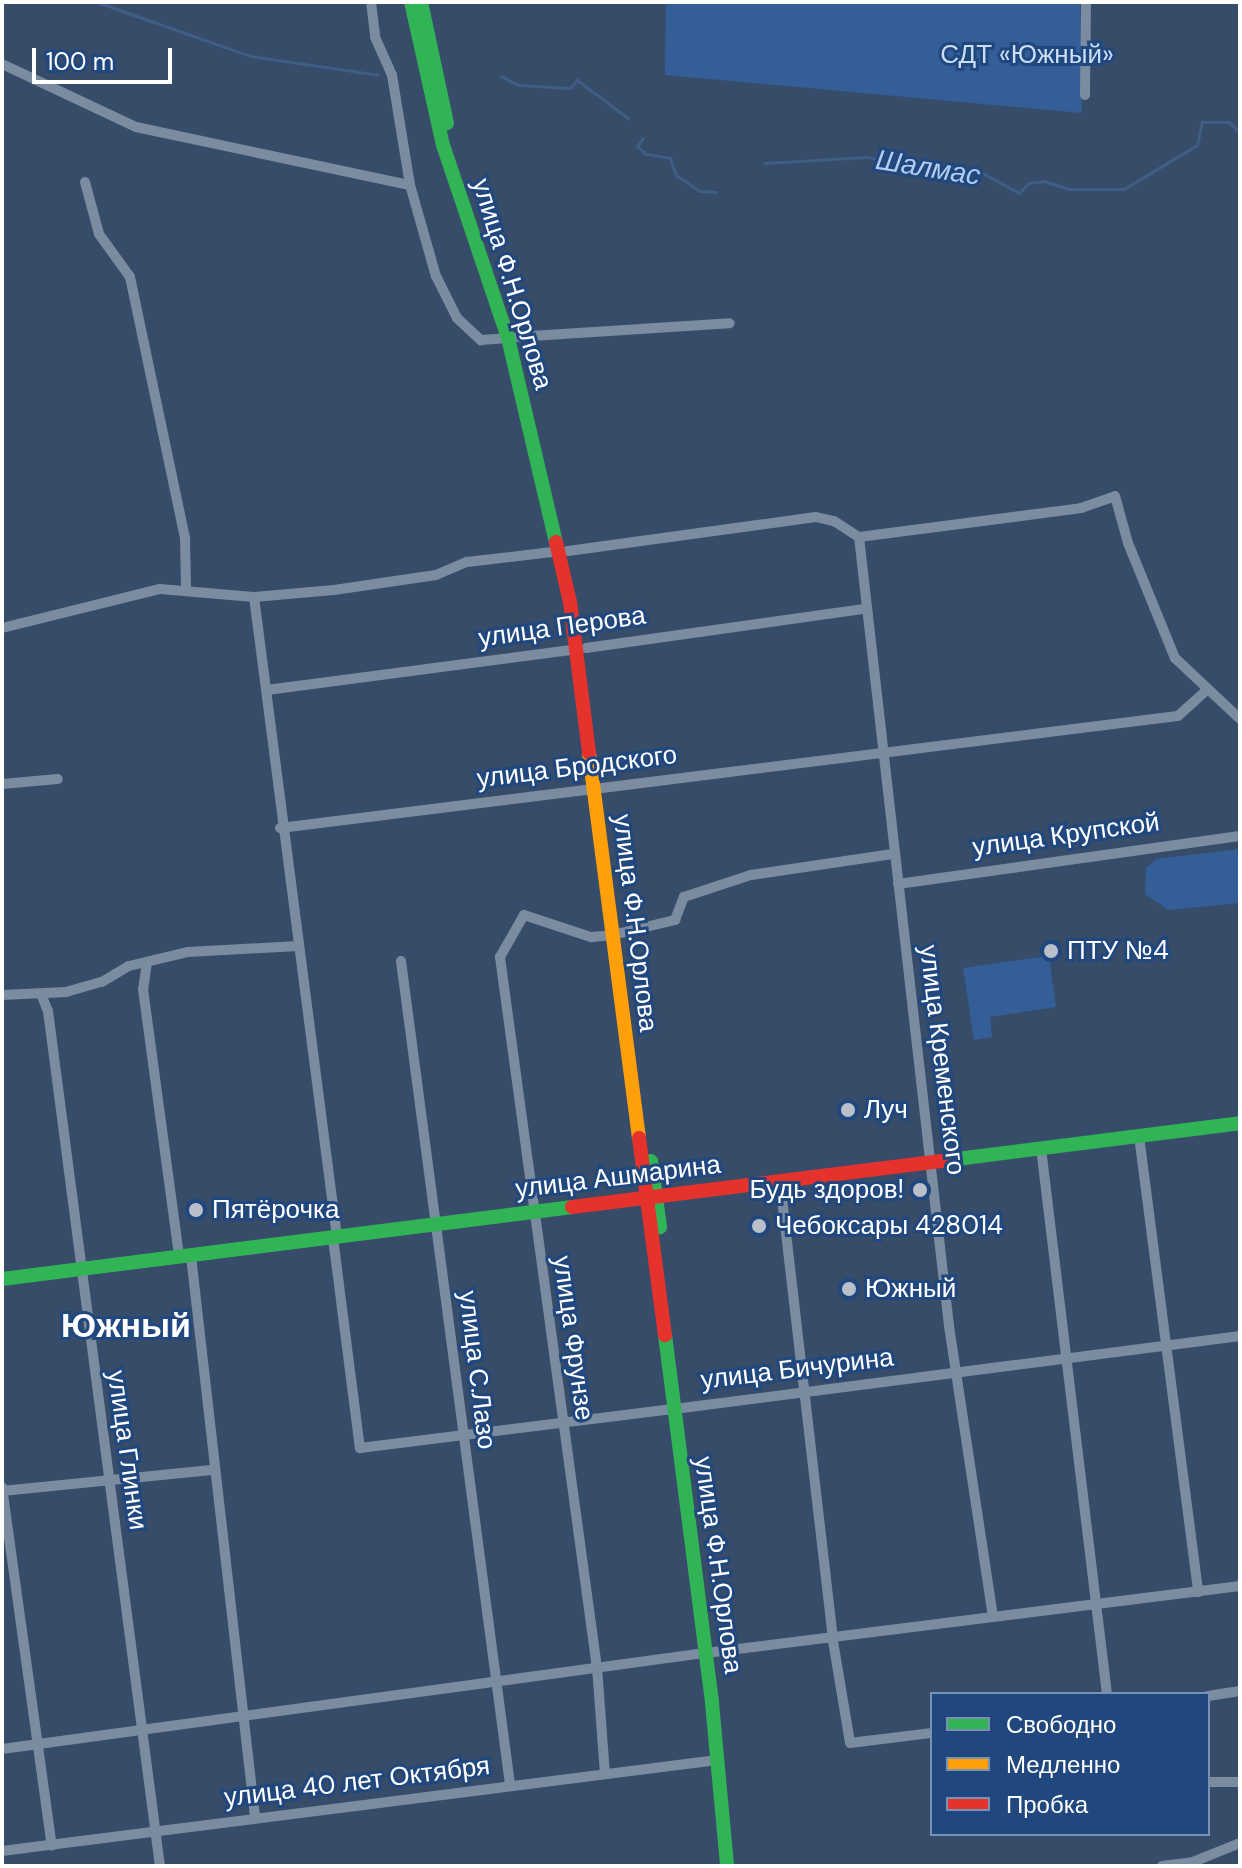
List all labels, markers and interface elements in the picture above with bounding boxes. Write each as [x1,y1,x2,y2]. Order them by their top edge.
scale bar [36,32,176,82]
park label: СДТ «Южный» [940,39,1114,71]
text: 100 m [46,46,114,77]
water label: Шалмас [873,143,983,193]
street label: улица Ф.Н.Орлова [465,175,559,393]
street label: улица Перова [476,600,648,654]
street label: улица Бродского [475,739,679,795]
street label: улица Крупской [971,806,1161,864]
street label: улица Ф.Н.Орлова [606,812,664,1034]
place label: ПТУ №4 [1067,935,1169,967]
marker: ПТУ №4 [1042,942,1060,960]
street label: улица Кременского [912,943,972,1177]
place label: Луч [864,1094,908,1126]
marker: Луч [839,1101,857,1119]
street label: улица Ашмарина [514,1149,722,1205]
place label: Будь здоров! [750,1174,904,1206]
marker: Будь здоров! [911,1181,929,1199]
place label: Пятёрочка [212,1194,339,1226]
marker: Пятёрочка [187,1201,205,1219]
place label: Чебоксары 428014 [775,1210,1003,1242]
marker: Чебоксары 428014 [750,1217,768,1235]
street label: улица Фрунзе [546,1254,600,1422]
place label: Южный [865,1273,956,1305]
marker: Южный [840,1280,858,1298]
street label: улица С.Лазо [452,1289,502,1451]
district label: Южный [61,1306,191,1346]
street label: улица Бичурина [699,1342,895,1396]
street label: улица Глинки [100,1368,154,1532]
street label: улица Ф.Н.Орлова [687,1454,749,1676]
legend [930,1692,1210,1836]
text: Свободно [1006,1709,1116,1740]
text: Медленно [1006,1749,1120,1780]
street label: улица 40 лет Октября [222,1750,492,1814]
text: Пробка [1006,1789,1088,1820]

